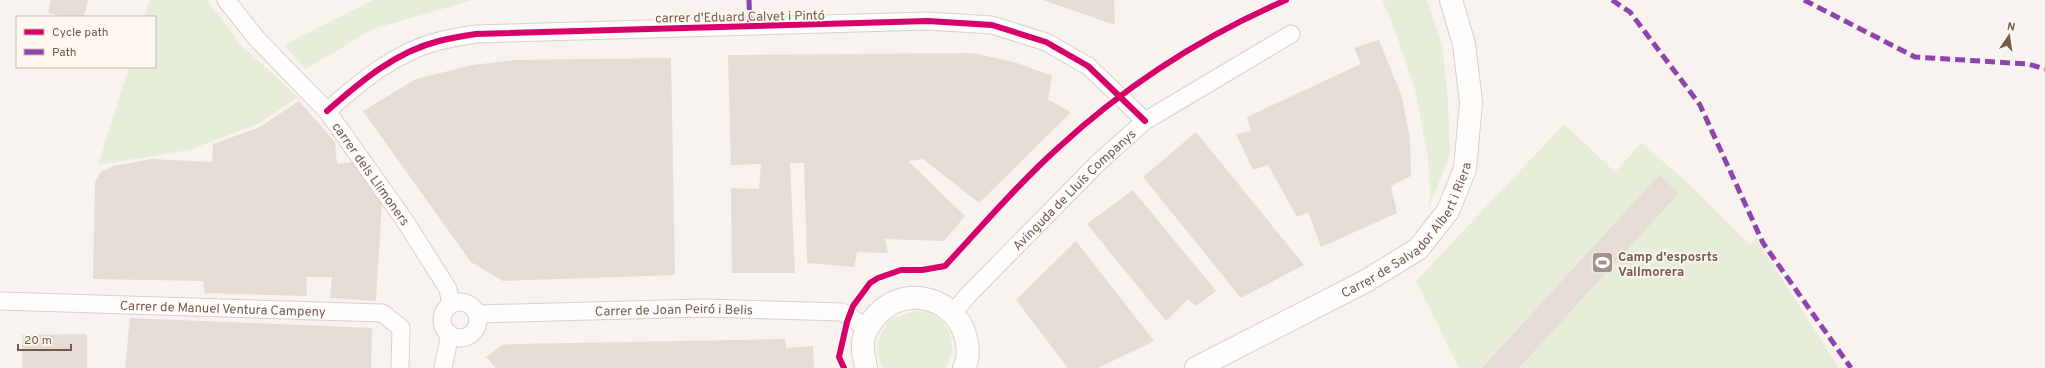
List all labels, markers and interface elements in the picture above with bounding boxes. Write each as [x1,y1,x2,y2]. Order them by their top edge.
street label: carrer d'Eduard Calvet i Pintó [655,9,825,27]
legend [16,16,156,68]
north arrow [1989,16,2029,56]
text: N [2006,20,2016,35]
text: Cycle path [52,25,109,41]
text: Path [52,45,77,61]
street label: carrer dels Llimoners [328,120,412,229]
street label: Avinguda de Lluís Companys [1010,127,1140,255]
street label: Carrer de Salvador Albert i Riera [1339,162,1476,302]
sports icon: Camp d'esposrts Vallmorera [1589,250,1615,276]
place label: Camp d'esposrts Vallmorera [1618,250,1718,281]
street label: Carrer de Manuel Ventura Campeny [120,299,326,321]
street label: Carrer de Joan Peiró i Belis [595,302,753,321]
scale bar [18,326,71,352]
text: 20 m [24,333,52,349]

